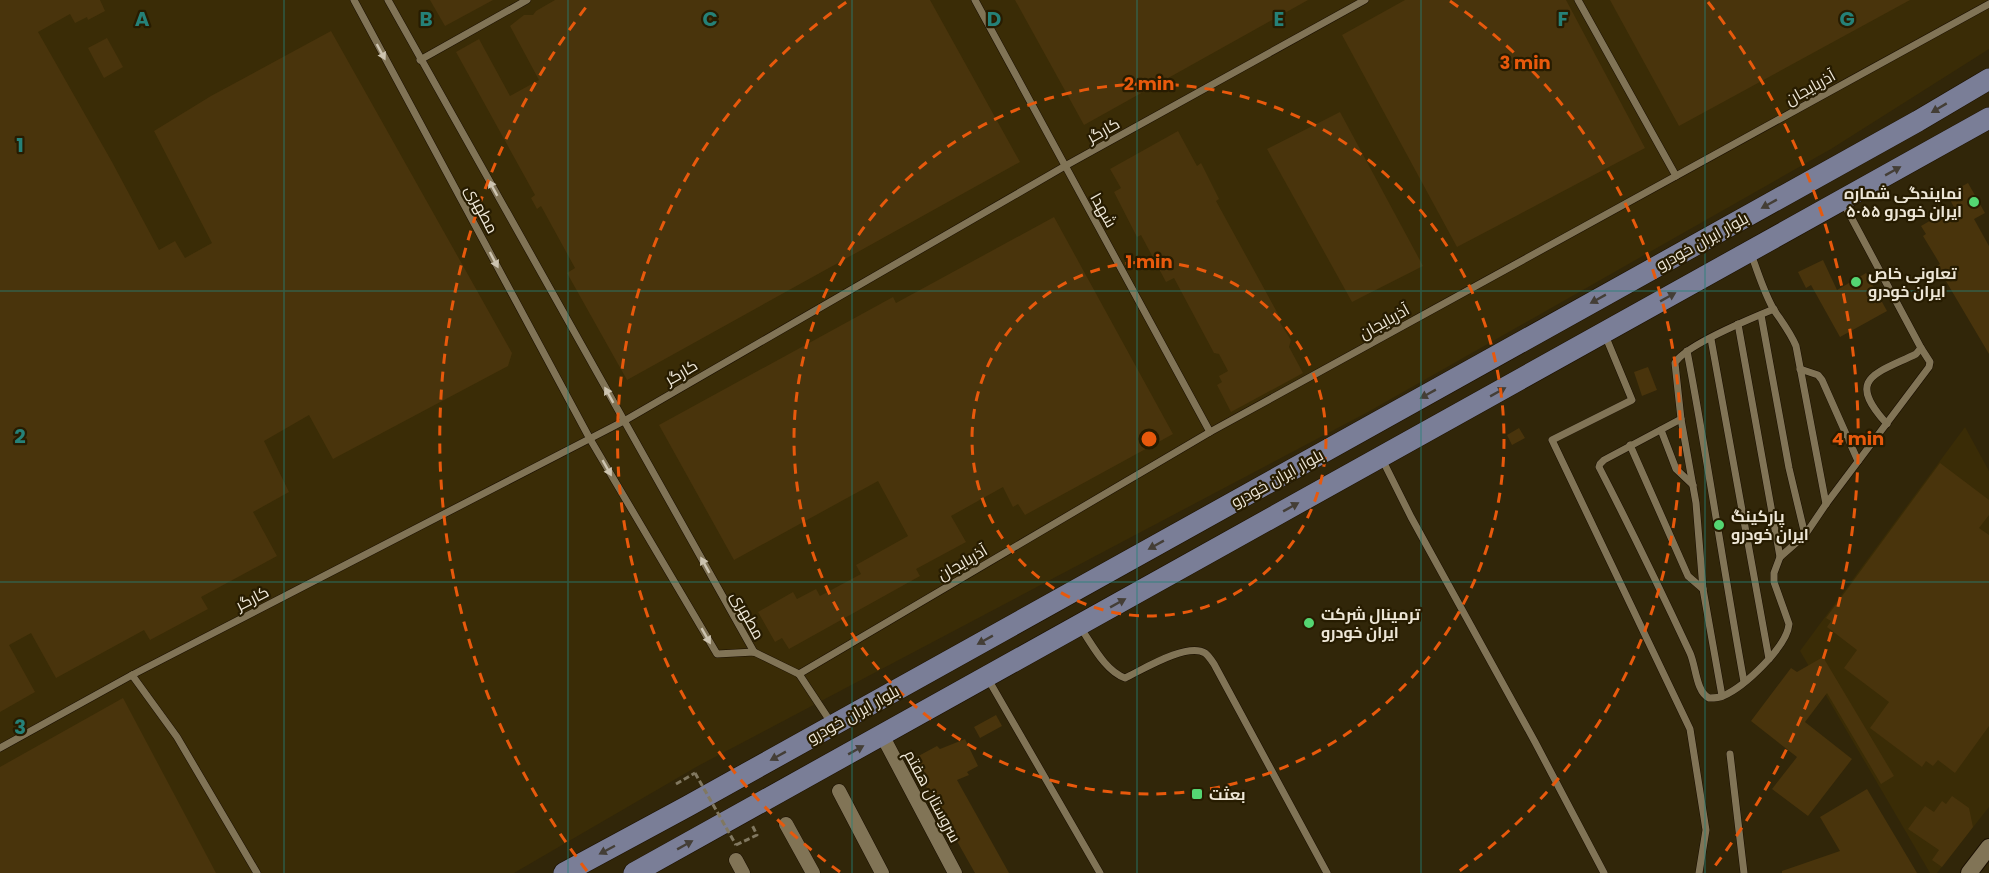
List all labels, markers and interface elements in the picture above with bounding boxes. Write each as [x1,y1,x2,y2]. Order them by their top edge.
text: A [135,5,150,33]
text: B [419,5,433,33]
text: C [702,5,718,33]
text: D [987,5,1001,33]
text: E [1274,5,1284,33]
text: F [1558,5,1569,33]
text: G [1839,5,1855,33]
one-way arrow [377,43,386,60]
text: 3 min [1499,50,1551,75]
street label: آذربایجان [1781,64,1840,111]
text: 2 min [1124,71,1174,96]
one-way arrow [1931,103,1947,114]
street label: کارگر [1082,112,1124,149]
text: 1 [16,131,24,159]
one-way arrow [1885,166,1902,176]
one-way arrow [487,180,498,196]
street label: مطهری [459,181,504,238]
place label: نمایندگی شماره ۵۰۵۵ ایران خودرو [1844,182,1962,223]
street label: شهدا [1085,189,1123,232]
marker: نمایندگی شماره ۵۰۵۵ ایران خودرو [1967,195,1981,209]
one-way arrow [1760,199,1777,209]
street label: بلوار ایران خودرو [1652,207,1753,276]
text: 1 min [1125,249,1173,274]
one-way arrow [489,252,499,269]
place label: تعاونی خاص ایران خودرو [1868,262,1958,303]
marker: تعاونی خاص ایران خودرو [1849,275,1863,289]
one-way arrow [1660,292,1677,302]
one-way arrow [1589,294,1606,304]
street label: آذربایجان [1355,298,1414,345]
street label: کارگر [660,354,702,392]
one-way arrow [604,386,614,403]
one-way arrow [1490,387,1507,397]
one-way arrow [1419,389,1436,399]
text: 2 [14,422,26,450]
text: 4 min [1832,426,1884,451]
centre of rings [1139,429,1159,449]
street label: بلوار ایران خودرو [1227,444,1328,513]
one-way arrow [602,460,613,476]
one-way arrow [1283,502,1300,512]
place label: پارکینگ ایران خودرو [1731,505,1809,546]
marker: پارکینگ ایران خودرو [1712,518,1726,532]
street label: آذربایجان [933,538,992,586]
one-way arrow [1148,540,1164,551]
one-way arrow [699,557,710,573]
street label: کارگر [231,580,273,617]
street label: مطهری [725,587,770,644]
one-way arrow [1110,598,1126,609]
place label: ترمینال شرکت ایران خودرو [1321,603,1421,644]
marker: ترمینال شرکت ایران خودرو [1302,616,1316,630]
one-way arrow [701,628,712,644]
one-way arrow [977,635,994,645]
street label: بلوار ایران خودرو [803,680,904,749]
text: 3 [14,713,26,741]
one-way arrow [848,745,865,755]
street label: سروستان هفتم [898,746,967,847]
one-way arrow [770,751,787,761]
place label: بعثت [1209,783,1245,806]
marker: بعثت [1190,787,1204,801]
one-way arrow [677,840,694,850]
one-way arrow [599,845,616,855]

